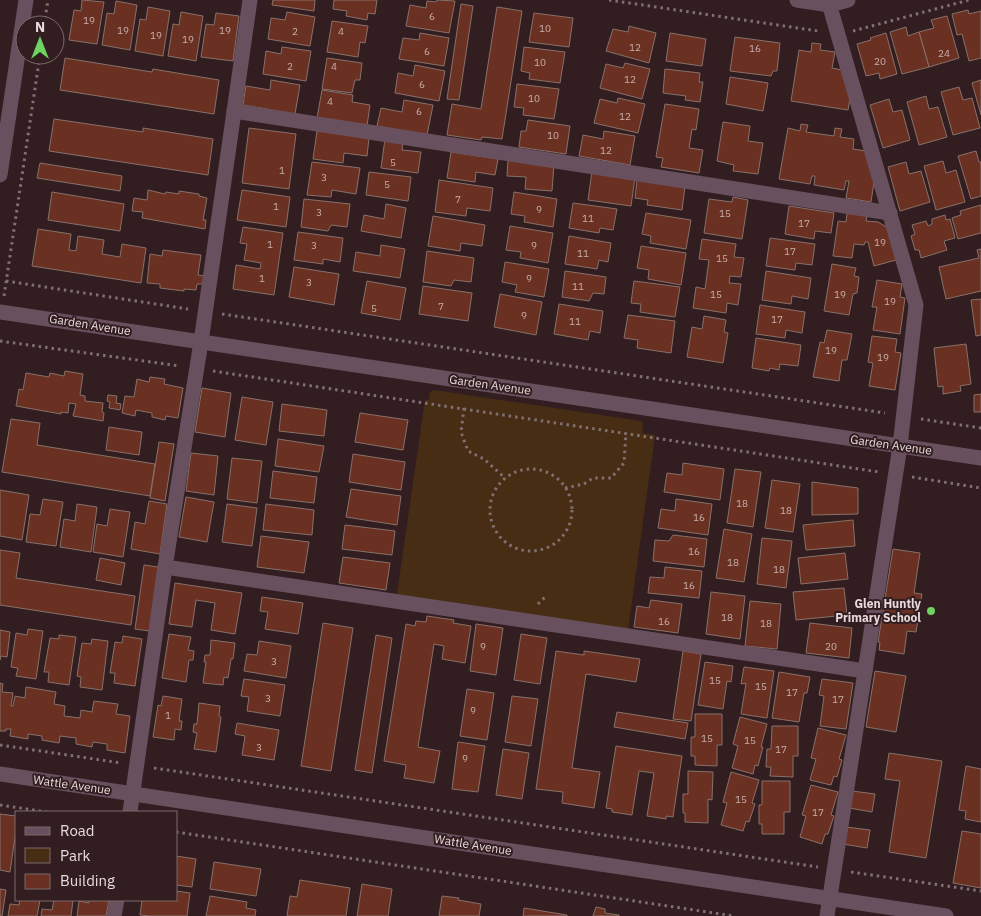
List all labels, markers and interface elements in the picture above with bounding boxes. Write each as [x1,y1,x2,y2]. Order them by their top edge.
house number: 6 [429,10,435,23]
house number: 19 [83,14,95,27]
north arrow [15,15,65,65]
text: N [35,18,45,36]
house number: 10 [539,22,551,35]
house number: 19 [117,24,129,37]
house number: 19 [219,24,231,37]
house number: 2 [292,25,298,38]
house number: 4 [338,25,344,38]
house number: 19 [150,29,162,42]
house number: 19 [182,33,194,46]
house number: 12 [629,41,641,54]
house number: 16 [749,42,761,55]
house number: 6 [424,45,430,58]
house number: 24 [938,47,950,60]
house number: 20 [874,55,886,68]
house number: 10 [534,56,546,69]
house number: 2 [287,60,293,73]
house number: 4 [331,60,337,73]
house number: 12 [624,73,636,86]
house number: 6 [419,78,425,91]
house number: 10 [528,92,540,105]
house number: 4 [327,95,333,108]
house number: 6 [416,105,422,118]
house number: 12 [619,110,631,123]
house number: 10 [547,129,559,142]
house number: 12 [600,144,612,157]
house number: 5 [390,156,396,169]
house number: 1 [279,164,285,177]
house number: 3 [321,171,327,184]
house number: 5 [384,178,390,191]
house number: 7 [455,193,461,206]
house number: 1 [273,200,279,213]
house number: 9 [536,203,542,216]
house number: 3 [316,206,322,219]
house number: 15 [719,207,731,220]
house number: 11 [582,212,594,225]
house number: 17 [798,217,810,230]
house number: 19 [874,236,886,249]
house number: 1 [267,238,273,251]
house number: 3 [311,239,317,252]
house number: 9 [531,239,537,252]
house number: 17 [784,245,796,258]
house number: 11 [577,247,589,260]
house number: 15 [716,252,728,265]
house number: 1 [259,272,265,285]
house number: 9 [526,272,532,285]
house number: 3 [306,276,312,289]
house number: 11 [572,280,584,293]
house number: 15 [710,288,722,301]
house number: 19 [834,288,846,301]
house number: 19 [884,295,896,308]
house number: 7 [438,300,444,313]
house number: 5 [371,302,377,315]
house number: 9 [521,309,527,322]
street label: Garden Avenue [48,311,132,338]
house number: 17 [771,313,783,326]
house number: 11 [569,315,581,328]
house number: 19 [825,344,837,357]
house number: 19 [877,351,889,364]
street label: Garden Avenue [448,371,532,398]
street label: Garden Avenue [849,431,933,458]
house number: 18 [736,497,748,510]
house number: 18 [780,504,792,517]
house number: 16 [693,511,705,524]
house number: 16 [688,545,700,558]
house number: 18 [727,556,739,569]
house number: 18 [773,563,785,576]
house number: 16 [683,579,695,592]
place label: Glen Huntly Primary School [835,596,922,625]
marker: Glen Huntly Primary School [925,605,937,617]
house number: 18 [721,611,733,624]
house number: 16 [658,615,670,628]
house number: 18 [760,617,772,630]
house number: 9 [480,640,486,653]
house number: 20 [825,640,837,653]
house number: 3 [271,655,277,668]
house number: 15 [709,674,721,687]
house number: 15 [755,680,767,693]
house number: 17 [786,686,798,699]
house number: 3 [265,692,271,705]
house number: 17 [832,693,844,706]
house number: 9 [470,704,476,717]
house number: 1 [165,709,171,722]
house number: 15 [701,732,713,745]
house number: 15 [744,734,756,747]
house number: 3 [256,741,262,754]
house number: 17 [775,743,787,756]
house number: 9 [462,752,468,765]
street label: Wattle Avenue [32,772,112,797]
house number: 15 [735,793,747,806]
house number: 17 [812,806,824,819]
legend [15,811,178,901]
text: Road [60,821,95,840]
street label: Wattle Avenue [433,831,513,858]
text: Park [60,846,90,865]
text: Building [60,871,115,890]

